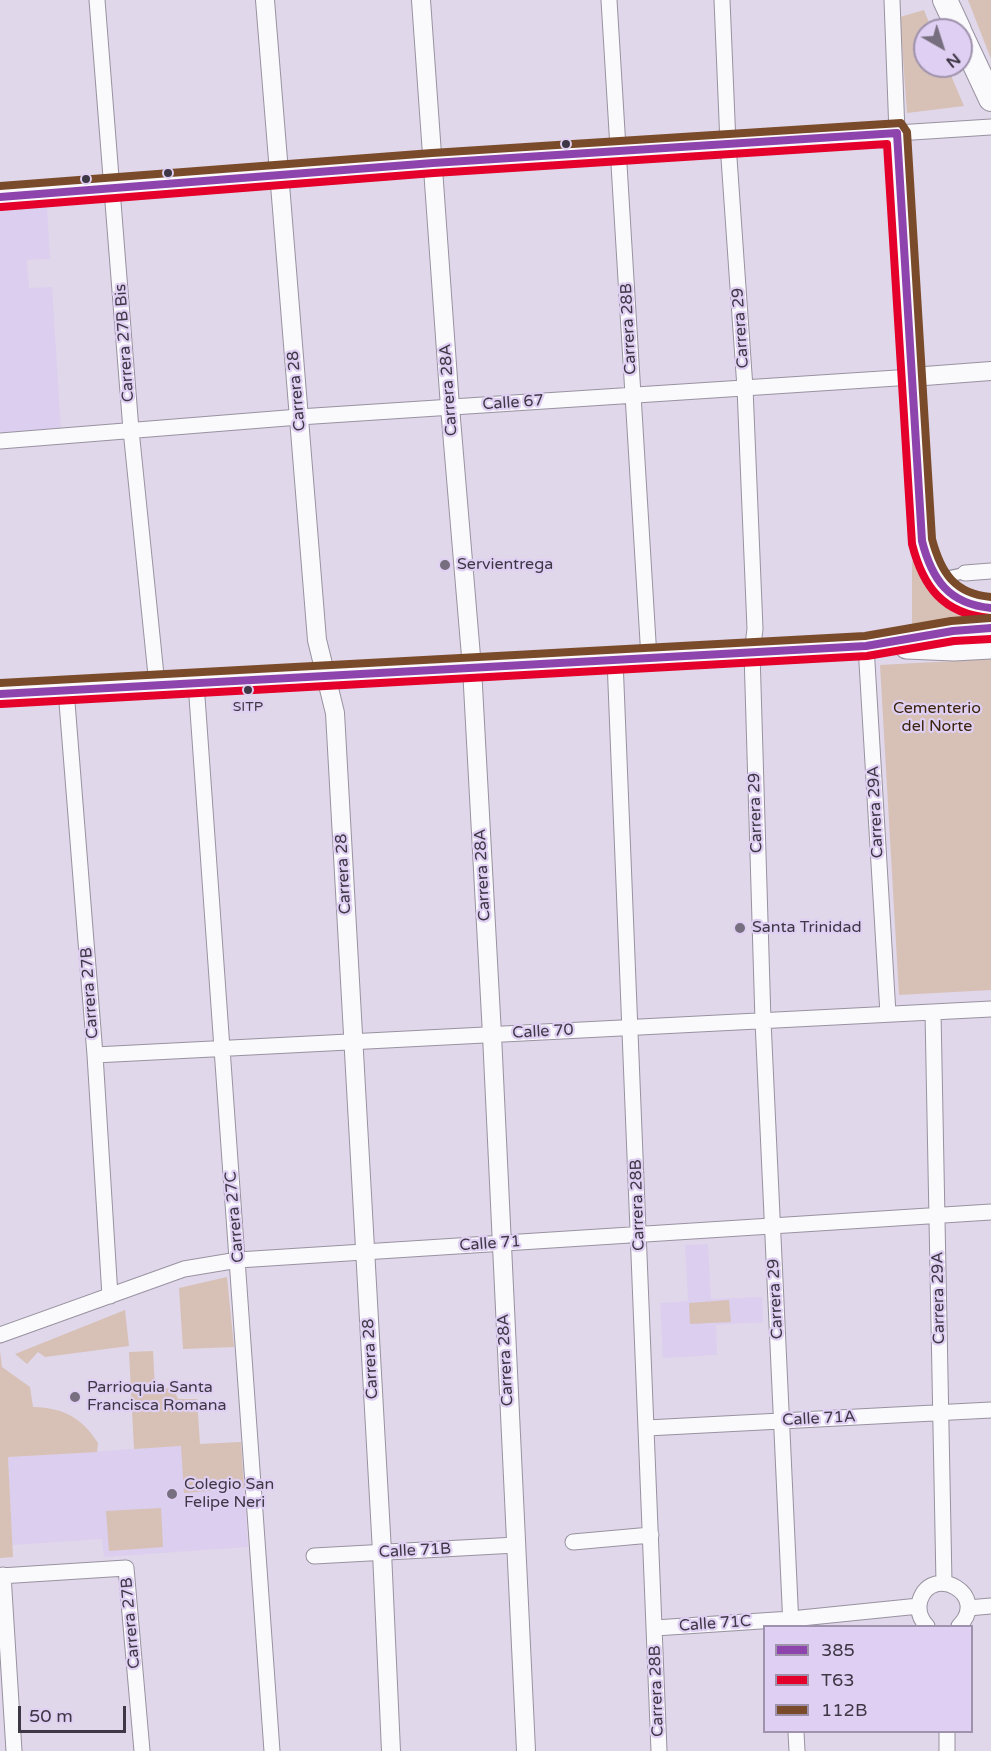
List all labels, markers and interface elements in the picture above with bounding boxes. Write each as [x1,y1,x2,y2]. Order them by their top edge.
north arrow [913,18,973,78]
text: N [942,49,964,72]
unlabelled marker [560,138,572,150]
unlabelled marker [162,167,174,179]
unlabelled marker [80,173,92,185]
street label: Carrera 27B Bis [111,283,139,403]
street label: Carrera 28B [617,283,641,375]
street label: Carrera 29 [729,287,753,369]
street label: Carrera 28A [436,343,462,437]
street label: Carrera 28 [284,350,310,432]
street label: Calle 67 [482,391,544,415]
place label: Servientrega [457,555,553,575]
marker: Servientrega [438,558,452,572]
marker: SITP [242,684,254,696]
place label: SITP [233,699,263,715]
park label: Cementerio del Norte [893,699,981,737]
street label: Carrera 29A [864,765,888,859]
street label: Carrera 29 [745,772,767,854]
street label: Carrera 28A [471,828,495,922]
street label: Carrera 28 [332,833,356,915]
place label: Santa Trinidad [752,918,861,938]
marker: Santa Trinidad [733,921,747,935]
street label: Carrera 27B [77,947,103,1039]
street label: Calle 70 [512,1021,574,1043]
street label: Carrera 28B [627,1159,649,1251]
street label: Carrera 27C [221,1170,249,1264]
street label: Calle 71 [459,1232,521,1256]
street label: Carrera 29A [929,1252,949,1344]
street label: Carrera 29 [764,1258,788,1340]
street label: Carrera 28A [494,1313,518,1407]
street label: Carrera 28 [359,1318,383,1400]
place label: Parrioquia Santa Francisca Romana [87,1378,227,1416]
marker: Parrioquia Santa Francisca Romana [68,1390,82,1404]
street label: Calle 71A [782,1407,856,1431]
place label: Colegio San Felipe Neri [184,1475,274,1513]
marker: Colegio San Felipe Neri [165,1487,179,1501]
street label: Calle 71B [378,1540,452,1562]
street label: Carrera 27B [117,1577,145,1669]
street label: Calle 71C [678,1612,752,1636]
legend [763,1625,973,1733]
text: 385 [821,1639,855,1661]
street label: Carrera 28B [646,1645,668,1737]
text: T63 [821,1669,855,1691]
scale bar [21,1694,129,1732]
text: 112B [821,1699,867,1721]
text: 50 m [29,1705,73,1727]

